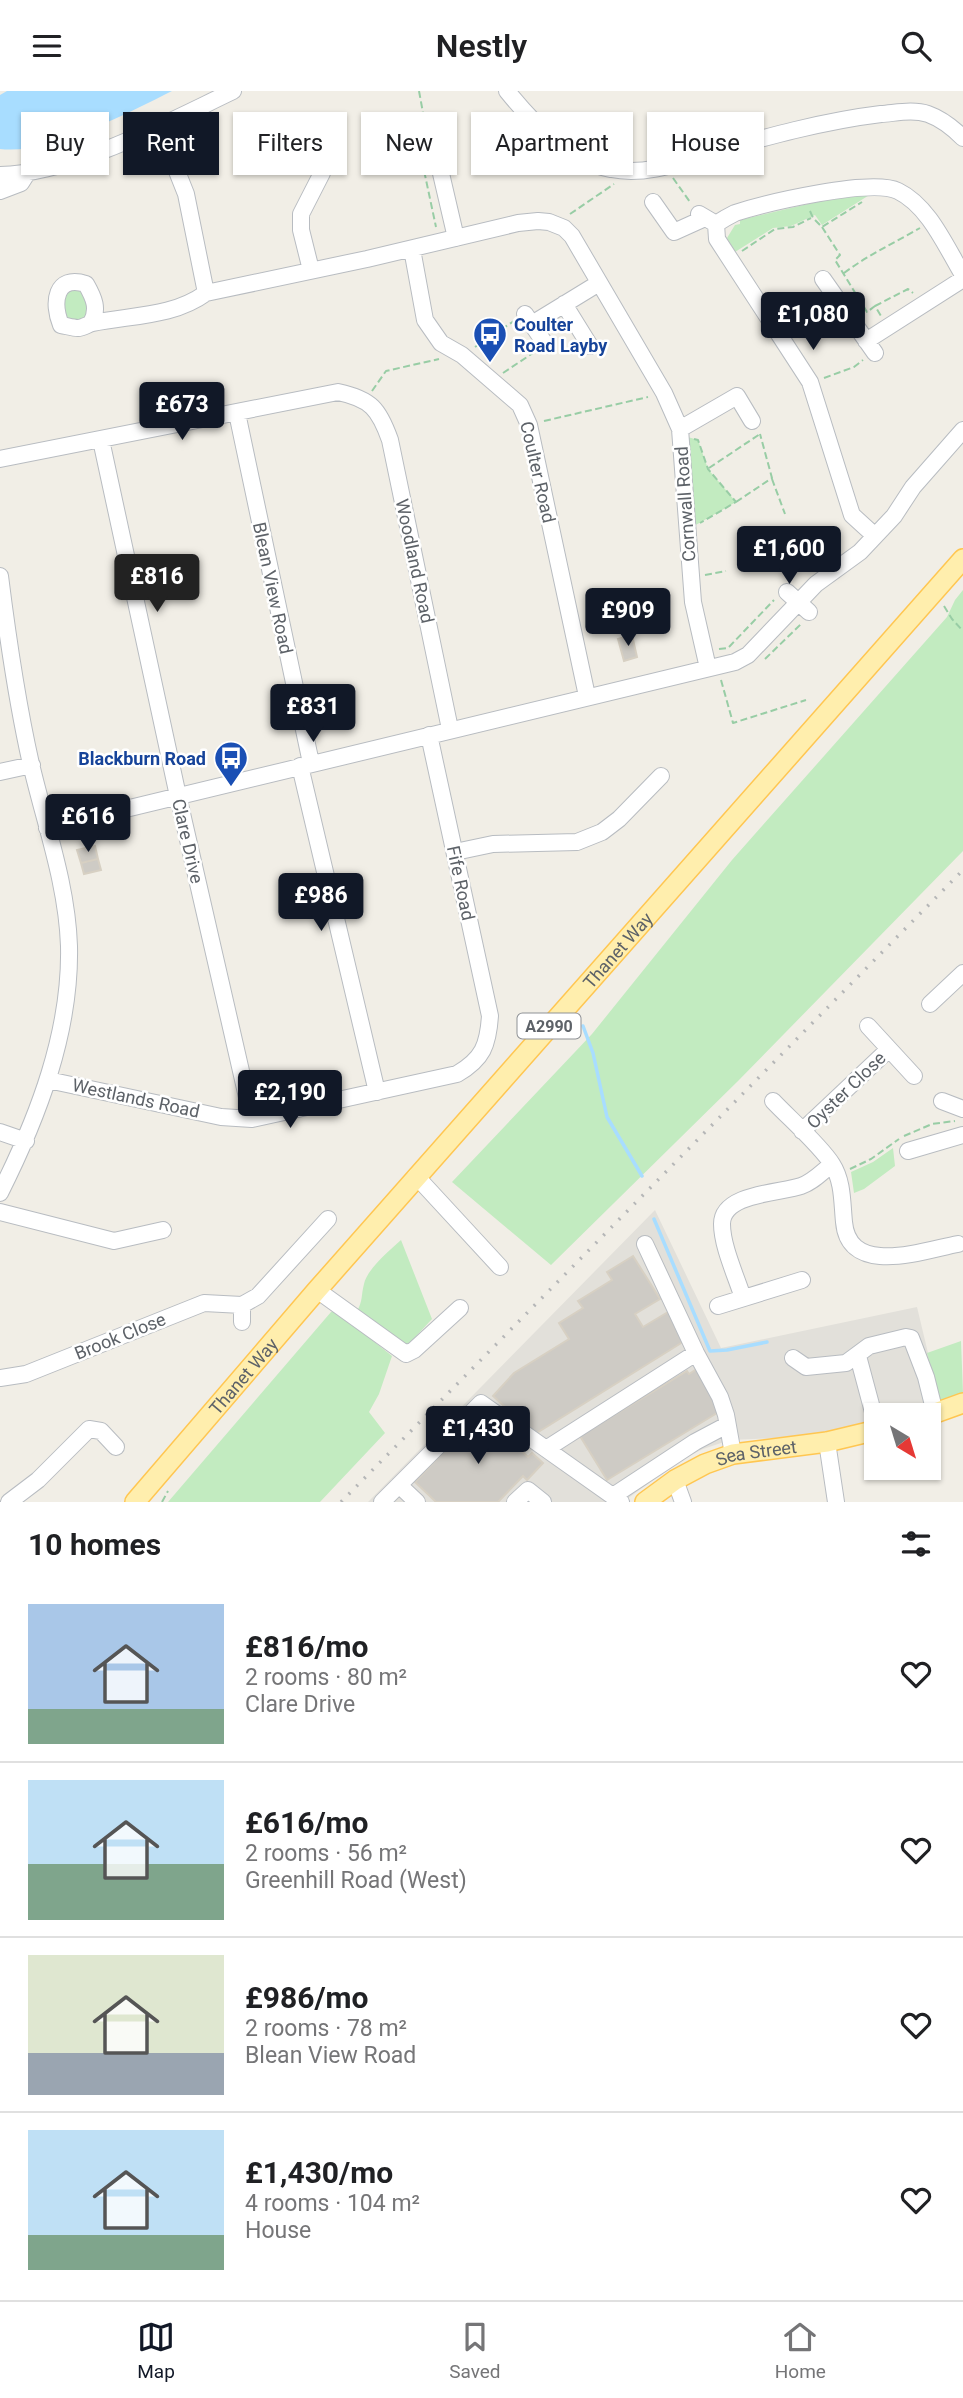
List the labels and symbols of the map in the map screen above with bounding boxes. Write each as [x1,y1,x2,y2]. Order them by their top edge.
pin: £1,080 [756,293,870,352]
place label: Coulter Road Layby [514,314,608,356]
bus stop icon: Coulter Road Layby [471,315,509,364]
pin: £673 [141,383,223,442]
street label: Coulter Road [516,419,560,525]
street label: Cornwall Road [670,445,700,563]
street label: Woodland Road [392,497,438,625]
street label: Blean View Road [249,520,297,656]
pin: £1,600 [732,526,846,586]
pin: £816 [116,554,198,614]
pin: £909 [587,589,669,648]
pin: £831 [272,685,354,744]
bus stop icon: Blackburn Road [212,739,250,788]
place label: Blackburn Road [78,748,206,769]
pin: £616 [47,795,129,854]
street label: Clare Drive [168,797,208,885]
street label: Fife Road [443,844,479,922]
pin: £986 [280,873,362,933]
street label: Thanet Way [578,908,657,992]
road number: A2990 [518,1014,580,1039]
street label: Oyster Close [802,1047,890,1133]
pin: £2,190 [233,1070,347,1130]
street label: Westlands Road [70,1074,202,1122]
street label: Brook Close [71,1308,169,1364]
street label: Thanet Way [204,1333,282,1419]
north arrow [864,1403,942,1481]
pin: £1,430 [421,1407,535,1466]
street label: Sea Street [713,1435,798,1470]

